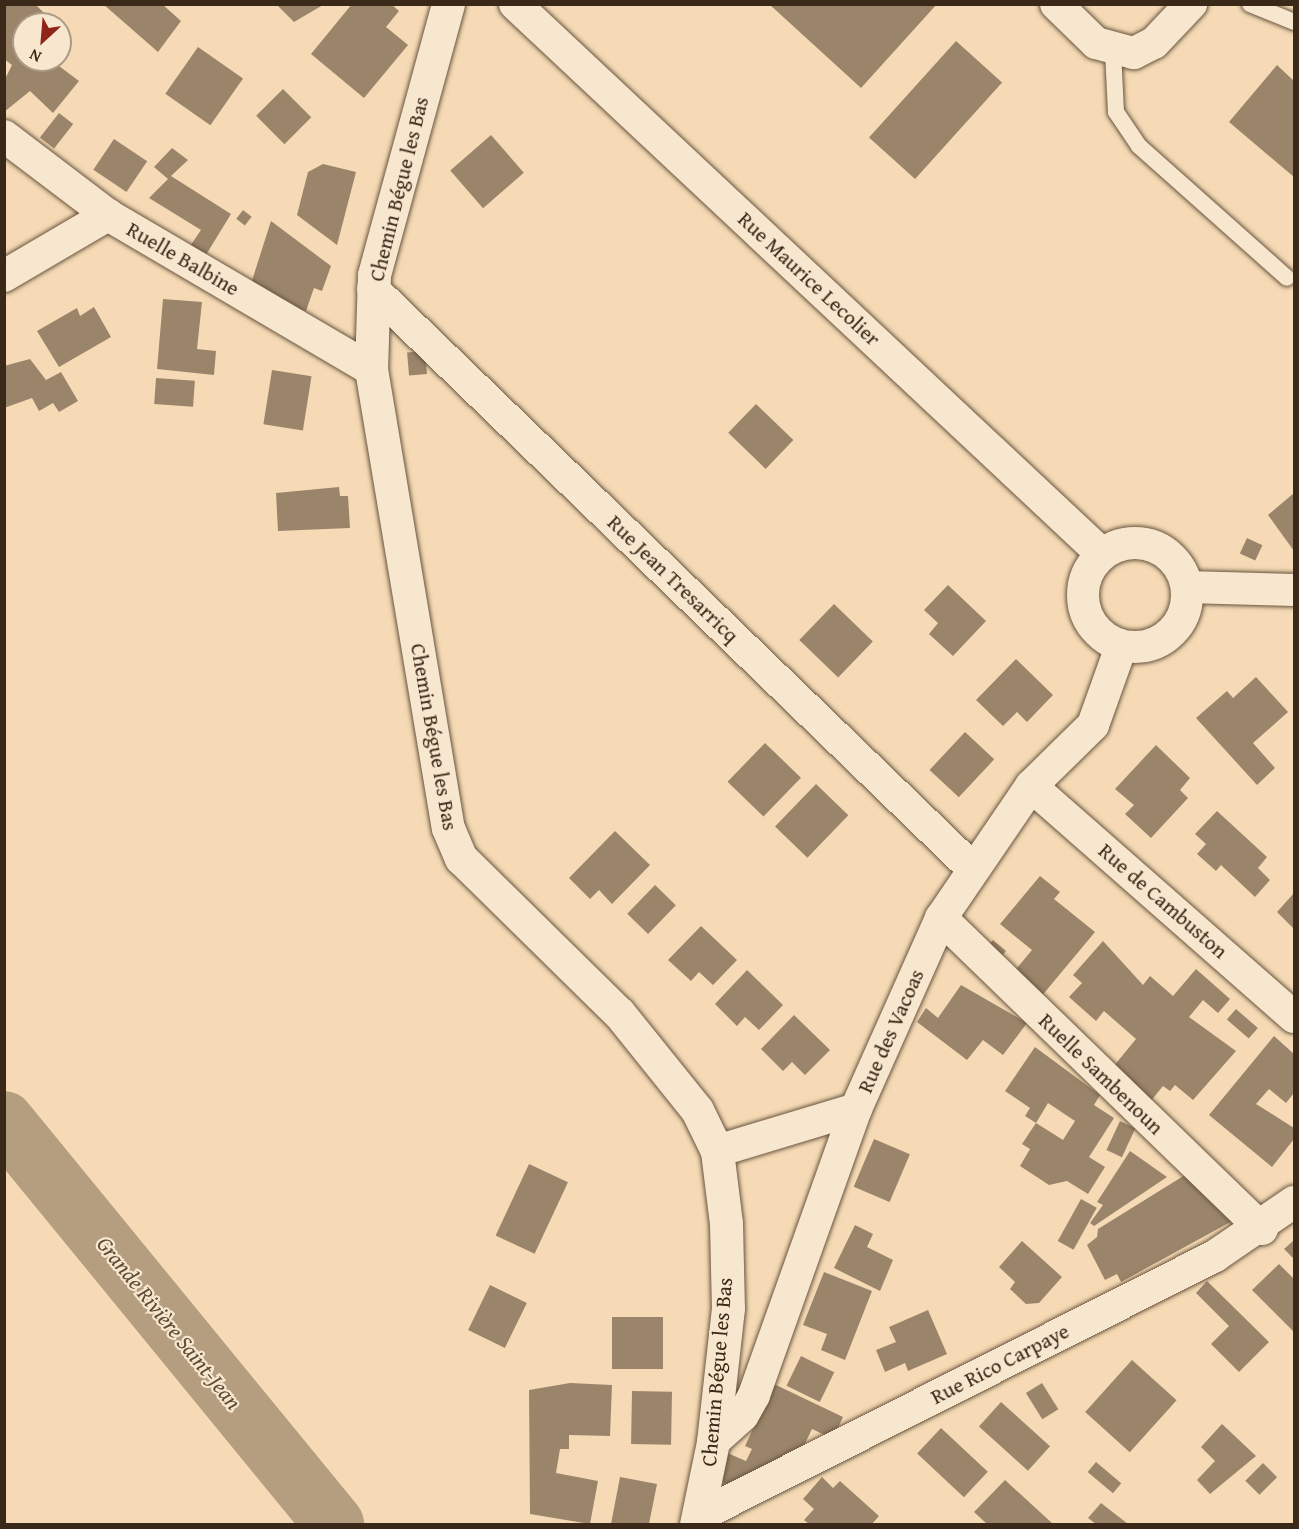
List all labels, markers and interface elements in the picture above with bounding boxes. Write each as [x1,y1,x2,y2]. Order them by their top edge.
north arrow [12,12,72,72]
text: N [25,43,45,70]
street label: Chemin Bégue les Bas [364,94,434,284]
street label: Rue Maurice Lecolier [733,207,885,351]
street label: Ruelle Balbine [122,217,244,301]
street label: Rue Jean Tresarricq [602,510,744,648]
street label: Chemin Bégue les Bas [405,642,463,832]
street label: Rue de Cambuston [1093,838,1233,964]
street label: Rue des Vacoas [853,965,929,1097]
street label: Ruelle Sambenoun [1034,1008,1168,1140]
water label: Grande Rivière Saint-Jean [91,1231,247,1415]
street label: Chemin Bégue les Bas [696,1277,738,1467]
street label: Rue Rico Carpaye [927,1318,1073,1410]

